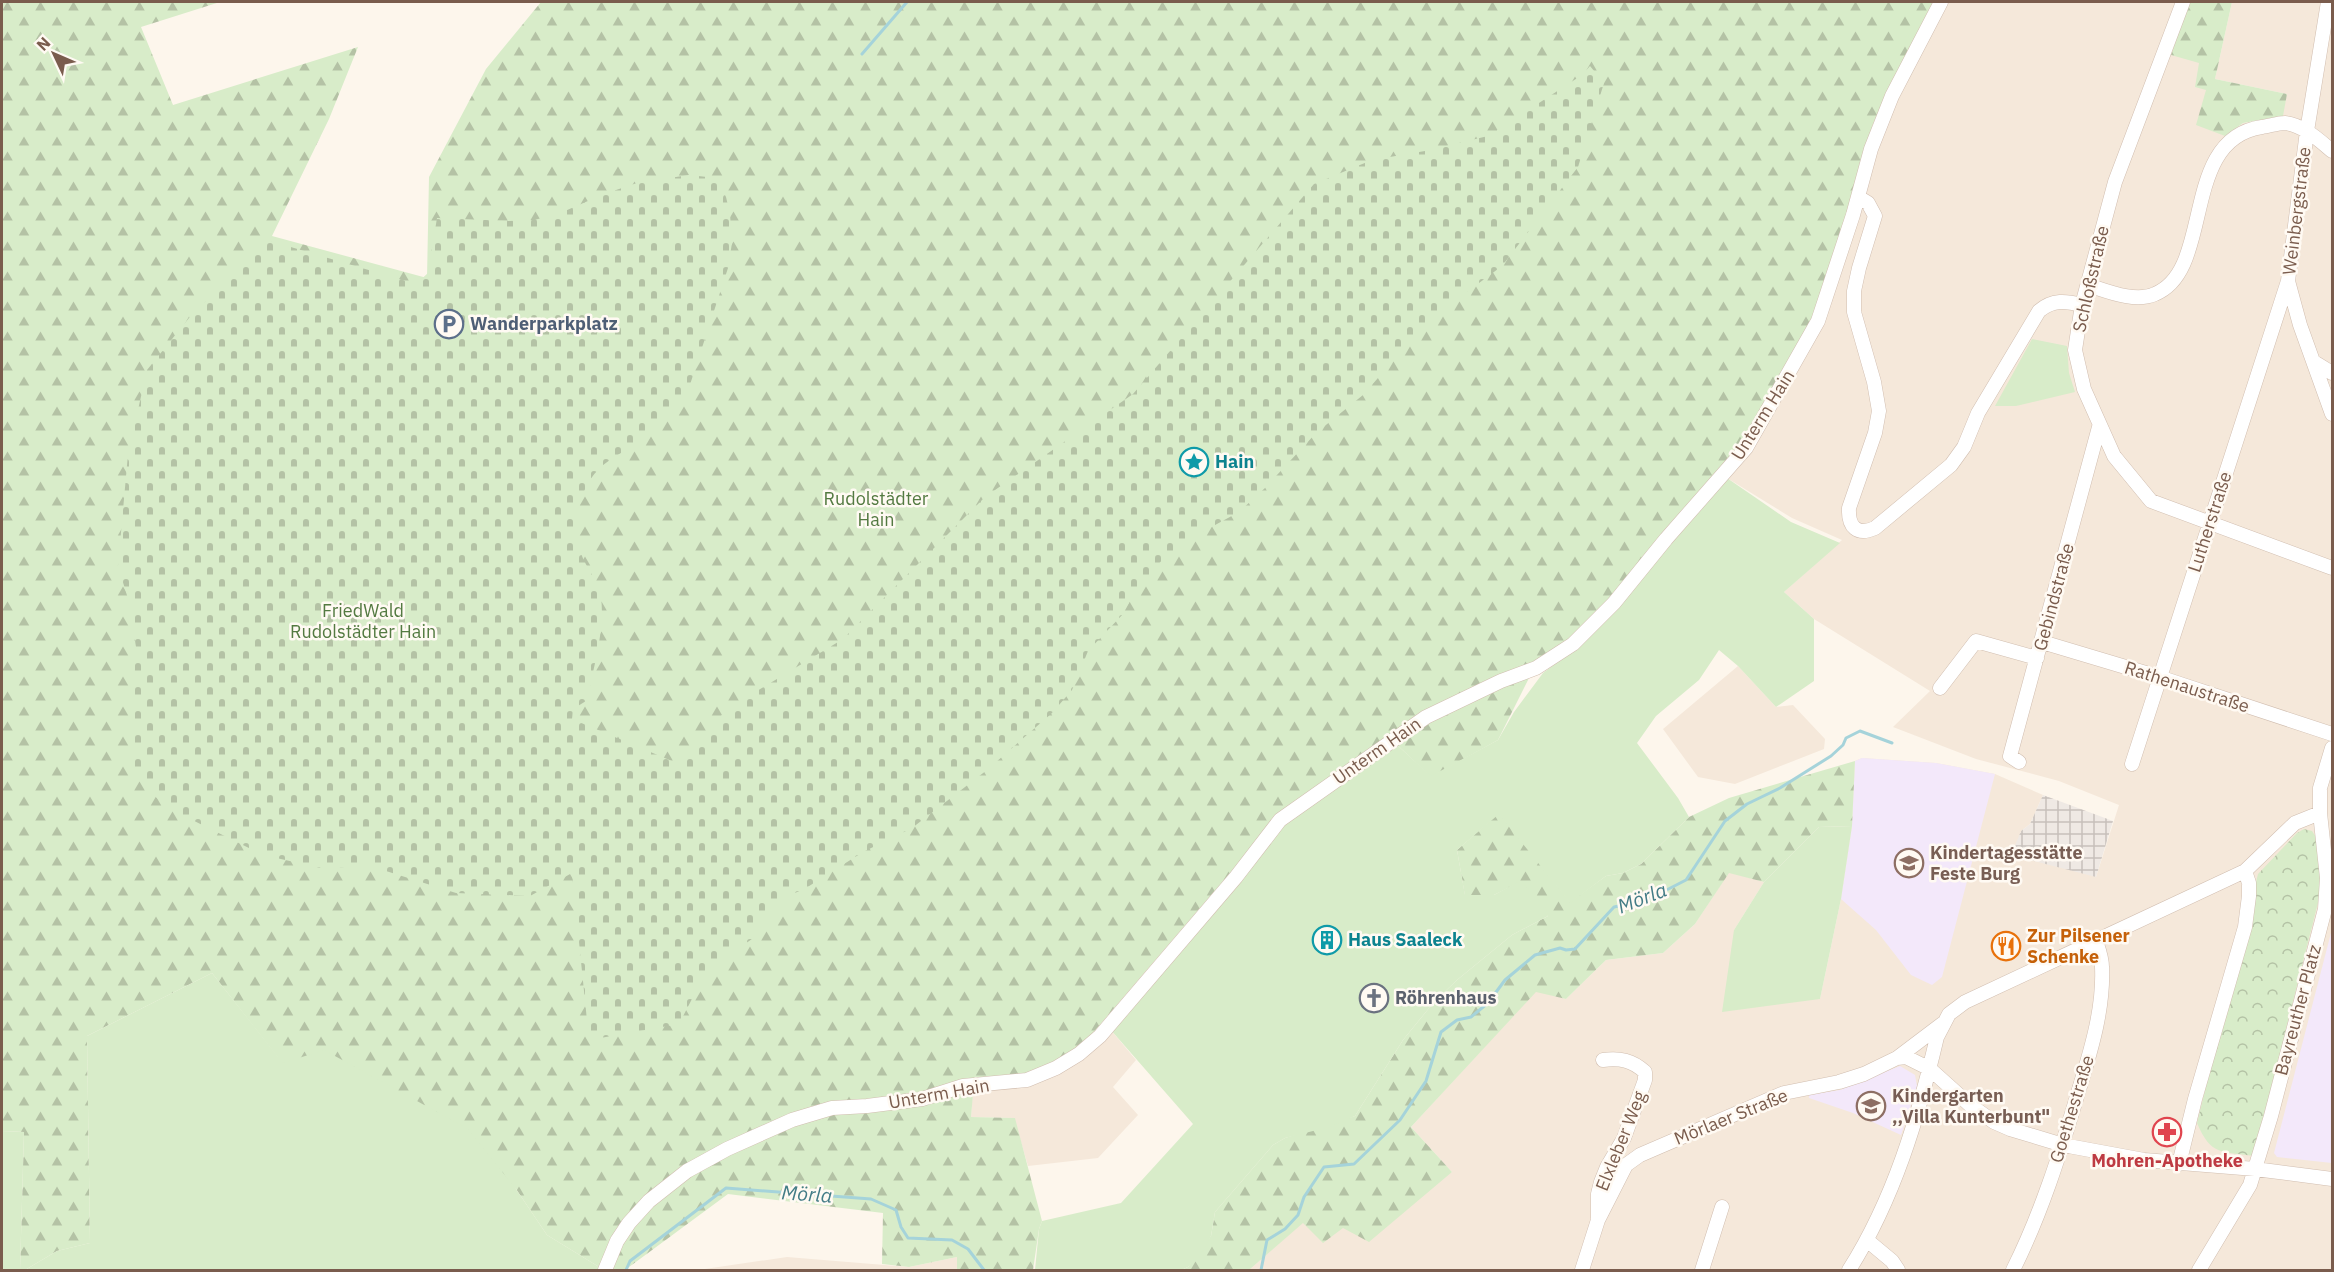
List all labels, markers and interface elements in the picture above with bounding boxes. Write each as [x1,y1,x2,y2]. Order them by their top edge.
north arrow [24,24,84,84]
text: N [32,32,54,55]
street label: Weinbergstraße [2277,145,2316,276]
street label: Schloßstraße [2067,223,2114,334]
parking icon: Wanderparkplatz [433,308,465,340]
place label: Wanderparkplatz [470,312,618,335]
street label: Unterm Hain [1726,365,1799,464]
place icon: Hain [1178,446,1210,478]
place label: Hain [1215,450,1254,473]
street label: Lutherstraße [2182,468,2237,575]
park label: Rudolstädter Hain [824,487,929,531]
street label: Gebindstraße [2028,540,2079,653]
park label: FriedWald Rudolstädter Hain [290,599,436,643]
street label: Rathenaustraße [2122,656,2253,718]
street label: Unterm Hain [1328,712,1425,789]
place label: Kindertagesstätte Feste Burg [1930,841,2083,885]
school or university icon: Kindertagesstätte Feste Burg [1893,847,1925,879]
water label: Mörla [1613,876,1670,919]
building icon: Haus Saaleck [1311,924,1343,956]
place label: Zur Pilsener Schenke [2027,924,2130,968]
place label: Haus Saaleck [1348,928,1463,951]
restaurant icon: Zur Pilsener Schenke [1990,930,2022,962]
street label: Bayreuther Platz [2269,942,2326,1078]
church icon: Röhrenhaus [1358,982,1390,1014]
place label: Röhrenhaus [1395,986,1497,1009]
street label: Goethestraße [2044,1052,2099,1165]
street label: Unterm Hain [887,1073,991,1114]
street label: Mörlaer Straße [1670,1083,1791,1150]
place label: Kindergarten ,,Villa Kunterbunt" [1892,1084,2050,1128]
street label: Elxleber Weg [1590,1087,1651,1194]
school or university icon: Kindergarten ,,Villa Kunterbunt" [1855,1090,1887,1122]
pharmacy icon: Mohren-Apotheke [2151,1116,2183,1148]
place label: Mohren-Apotheke [2091,1149,2243,1172]
water label: Mörla [781,1178,833,1209]

